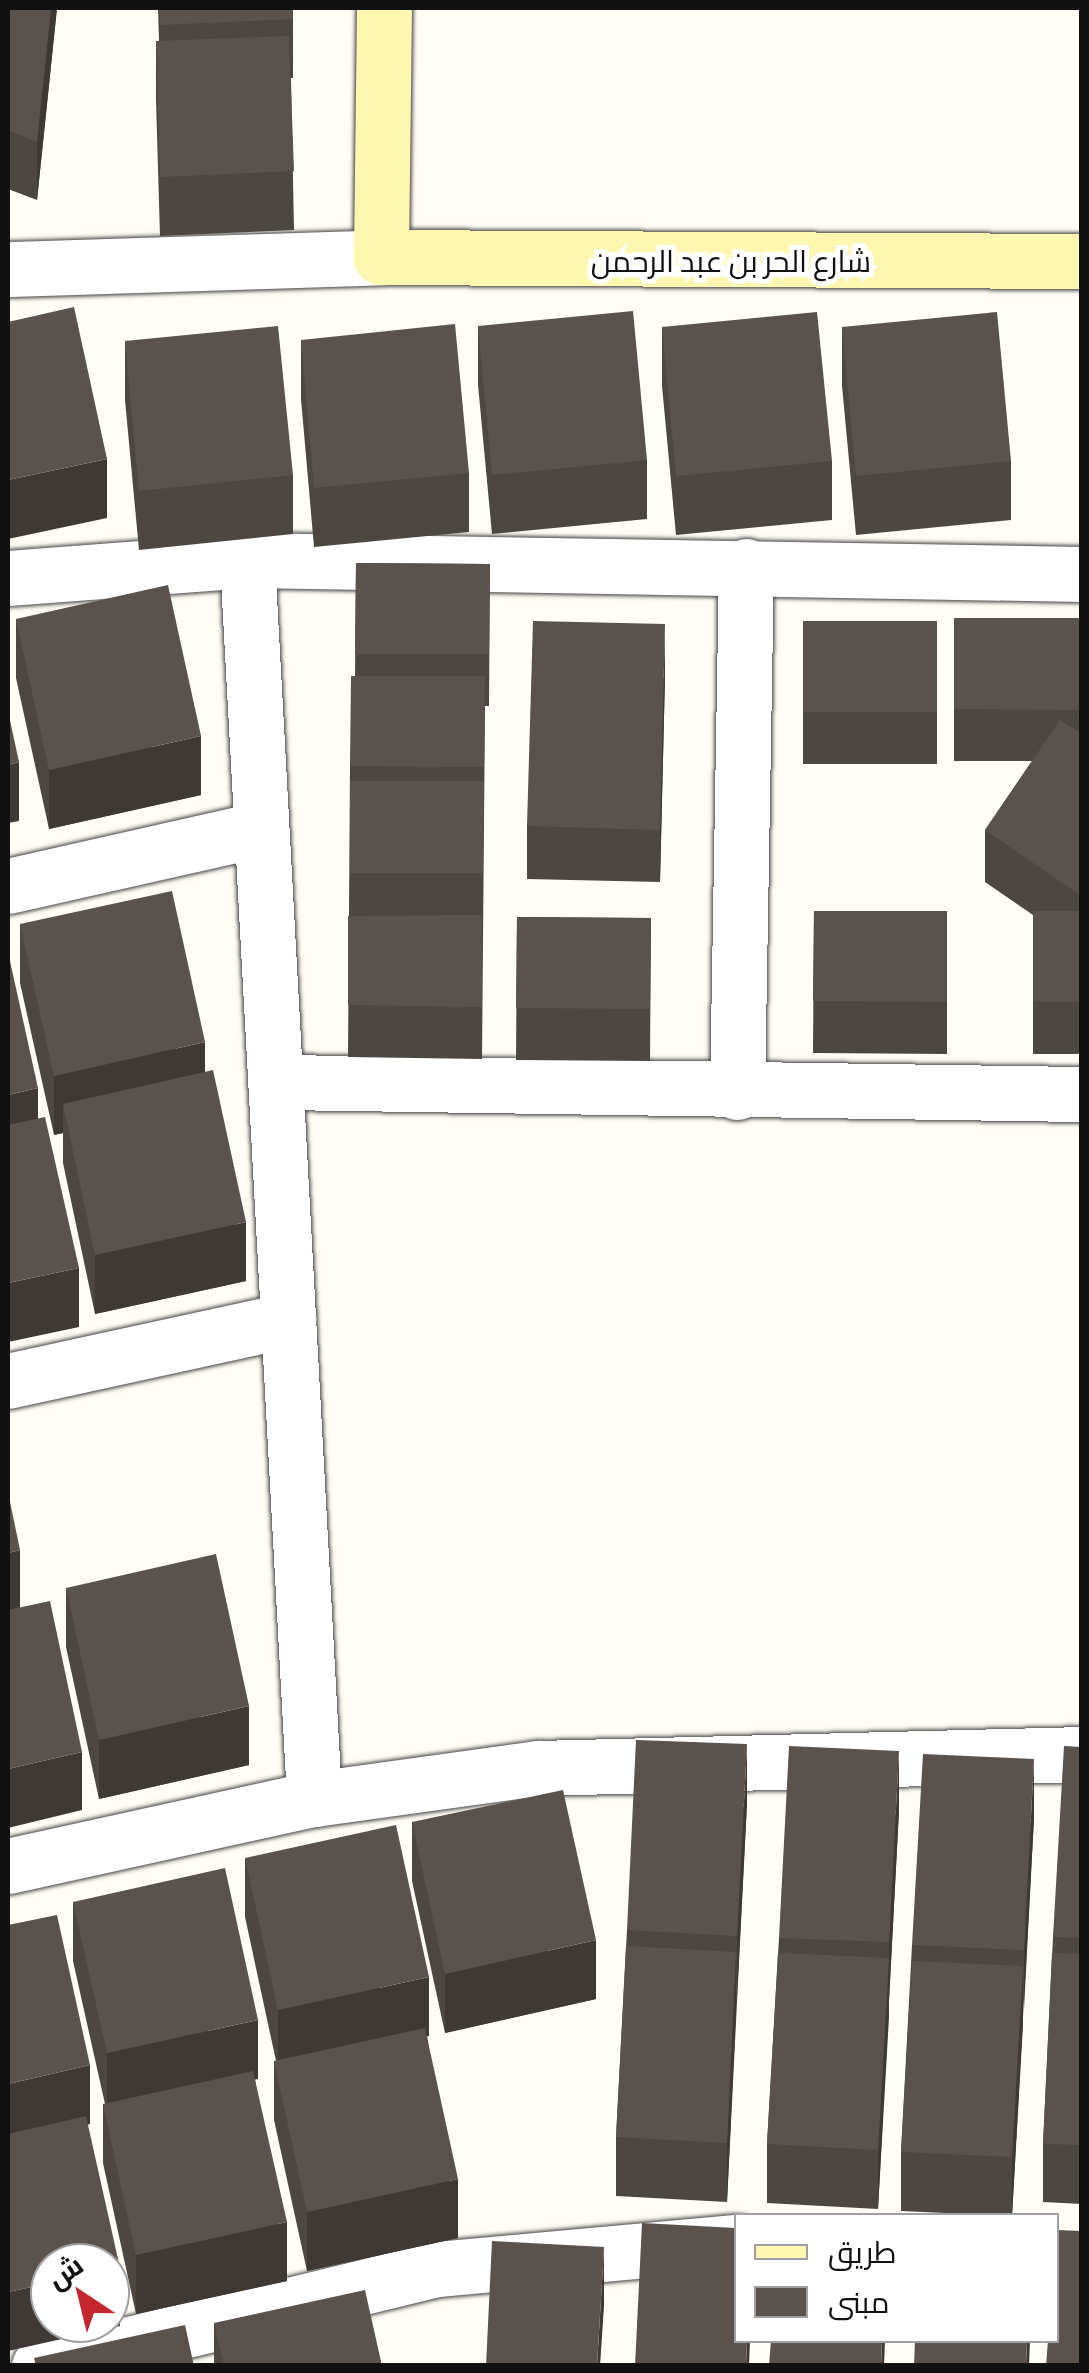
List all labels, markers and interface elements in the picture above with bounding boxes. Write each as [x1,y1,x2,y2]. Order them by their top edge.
street label: شارع الحر بن عبد الرحمن [591,241,871,277]
legend [734,2213,1059,2343]
text: طريق [828,2228,897,2272]
north arrow [30,2243,130,2343]
text: ش [37,2243,91,2298]
text: مبنى [828,2278,889,2322]

